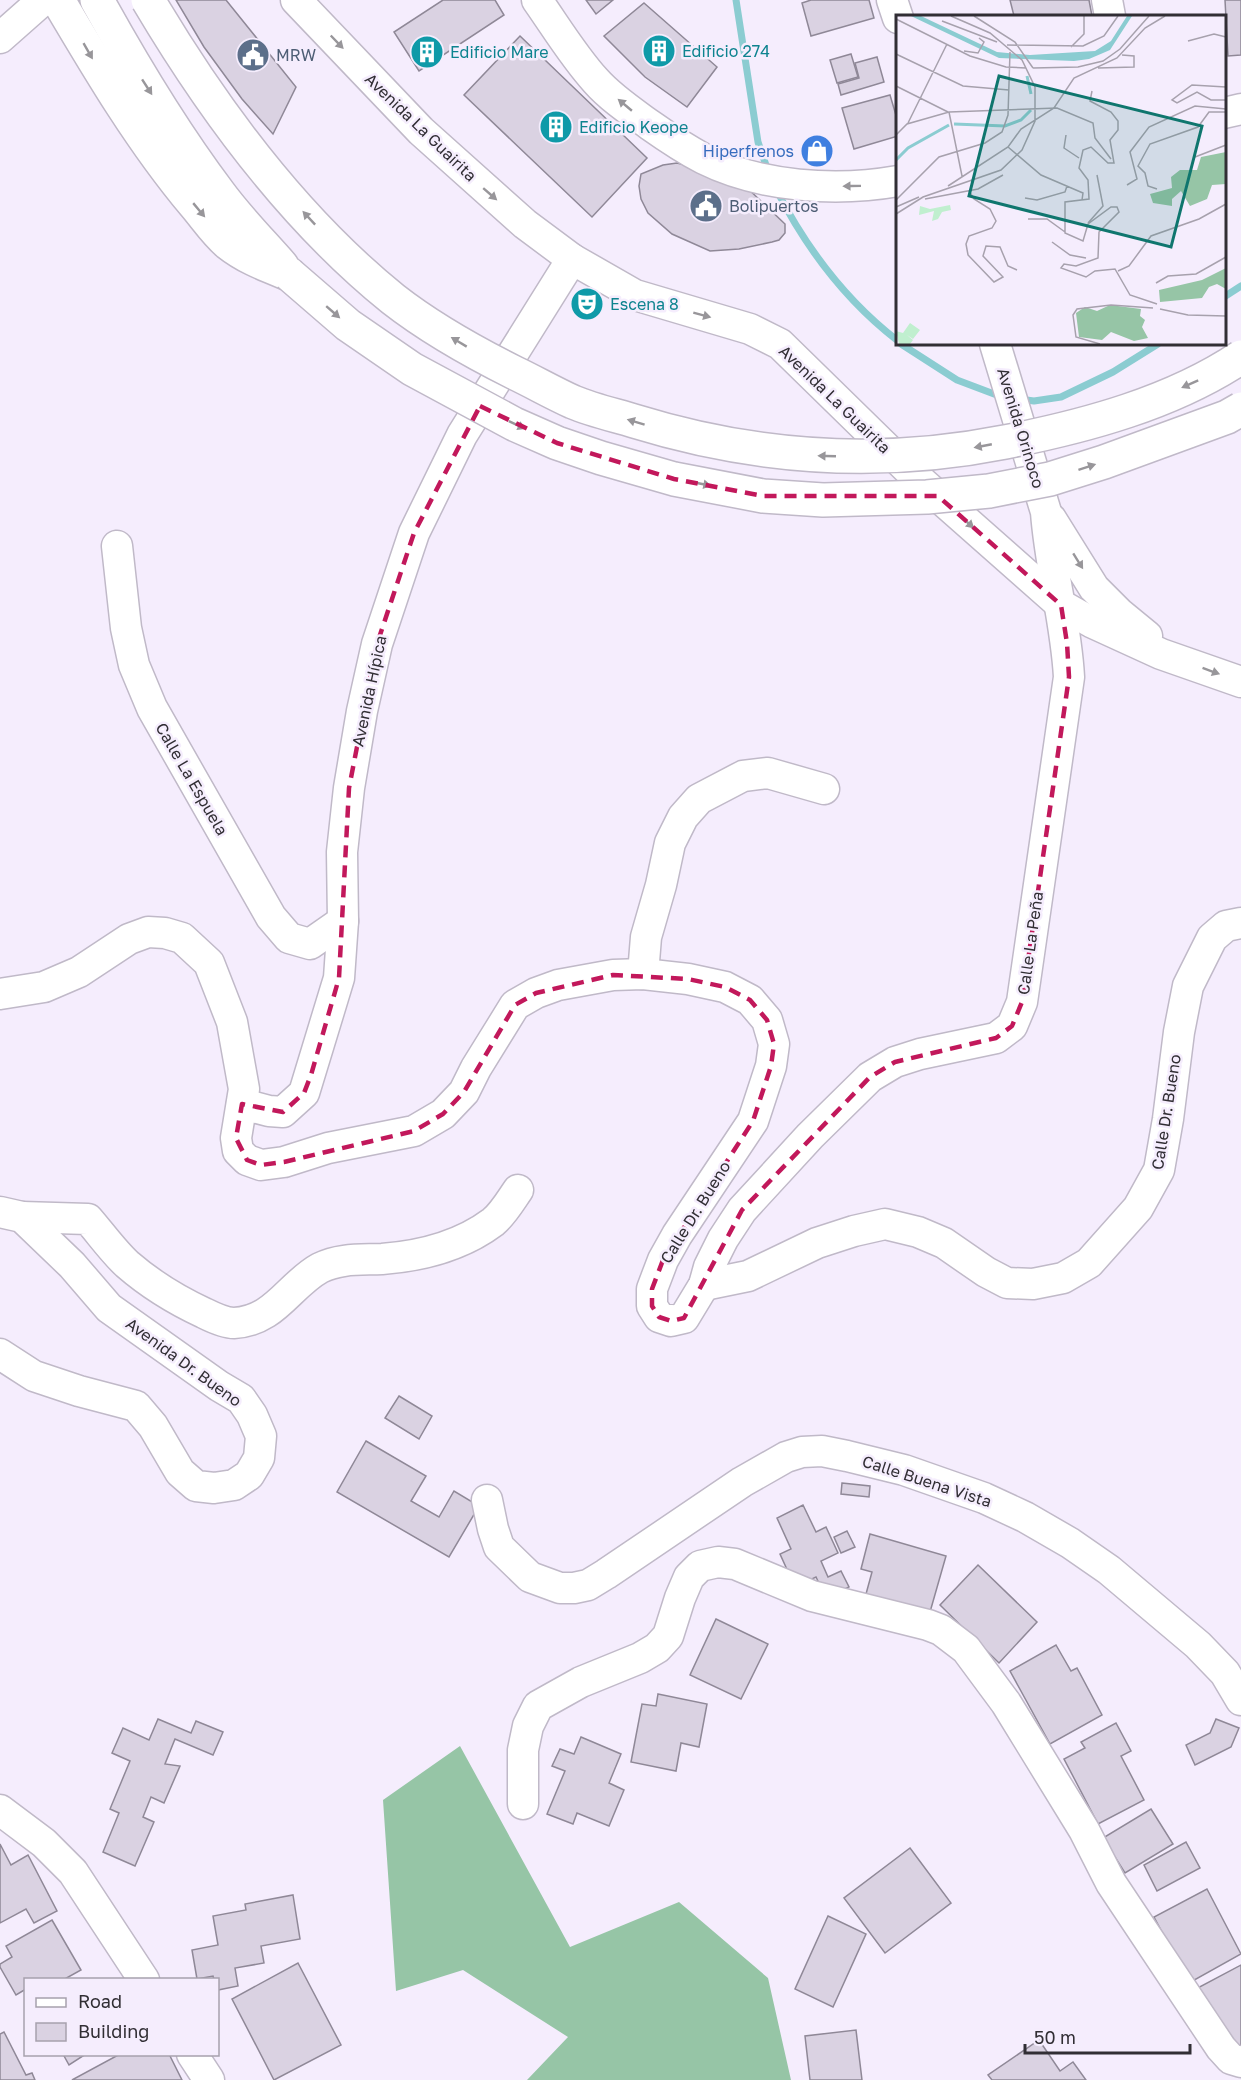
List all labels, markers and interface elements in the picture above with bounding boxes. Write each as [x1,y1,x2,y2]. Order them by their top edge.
inset map [896,15,1226,345]
building icon: Edificio 274 [641,33,677,69]
building icon: Edificio Mare [409,34,445,70]
one-way arrow [329,35,343,49]
public building icon: MRW [235,37,271,73]
place label: Edificio 274 [682,41,770,61]
one-way arrow [83,42,93,59]
place label: Edificio Mare [450,42,549,62]
place label: MRW [276,45,316,65]
street label: Avenida La Guairita [361,69,481,185]
one-way arrow [141,79,152,95]
one-way arrow [617,100,632,112]
building icon: Edificio Keope [538,109,574,145]
place label: Edificio Keope [579,117,688,137]
shop icon: Hiperfrenos [799,133,835,169]
place label: Hiperfrenos [703,141,794,161]
one-way arrow [842,181,861,191]
one-way arrow [482,187,497,200]
public building icon: Bolipuertos [688,188,724,224]
place label: Bolipuertos [729,196,819,216]
one-way arrow [193,202,206,218]
one-way arrow [303,211,316,226]
theatre icon: Escena 8 [569,286,605,322]
place label: Escena 8 [610,294,679,314]
one-way arrow [325,305,340,318]
one-way arrow [693,311,711,320]
one-way arrow [451,336,467,347]
street label: Avenida La Guairita [775,341,895,457]
street label: Avenida Orinoco [993,365,1049,491]
one-way arrow [1181,380,1198,389]
one-way arrow [627,417,645,426]
one-way arrow [508,420,525,429]
one-way arrow [974,442,993,451]
one-way arrow [817,451,836,461]
one-way arrow [1078,462,1096,471]
one-way arrow [693,480,712,489]
one-way arrow [959,515,974,528]
one-way arrow [1072,553,1083,569]
street label: Avenida Hípica [347,634,391,748]
one-way arrow [1202,667,1220,677]
street label: Calle La Espuela [152,719,232,839]
street label: Calle La Peña [1013,890,1047,996]
street label: Calle Dr. Bueno [1147,1053,1185,1171]
street label: Calle Dr. Bueno [656,1157,734,1267]
street label: Avenida Dr. Bueno [122,1313,246,1411]
street label: Calle Buena Vista [860,1451,994,1511]
legend [24,1978,219,2056]
text: Road [78,1990,122,2012]
scale bar [1025,2017,1190,2055]
text: Building [78,2020,149,2042]
text: 50 m [1034,2026,1076,2048]

